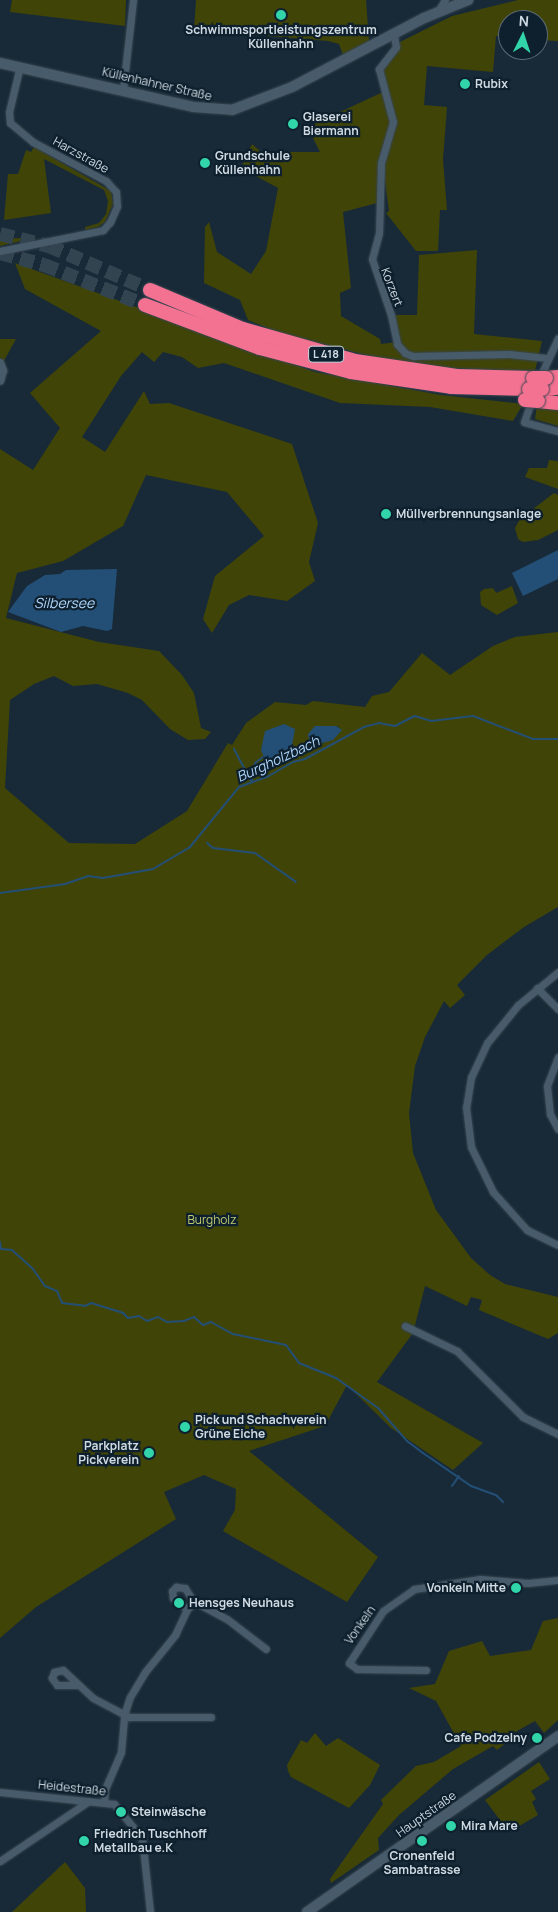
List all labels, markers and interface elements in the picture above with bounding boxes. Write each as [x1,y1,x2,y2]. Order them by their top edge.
marker: Schwimmsportleistungszentrum Küllenhahn [275,9,287,21]
north arrow [498,10,548,60]
text: N [518,11,530,30]
place label: Schwimmsportleistungszentrum Küllenhahn [185,23,377,51]
street label: Küllenhahner Straße [101,64,213,104]
place label: Rubix [475,77,508,91]
marker: Rubix [459,78,471,90]
place label: Glaserei Biermann [303,110,359,138]
marker: Glaserei Biermann [287,118,299,130]
street label: Harzstraße [51,134,111,176]
place label: Grundschule Küllenhahn [215,149,290,177]
marker: Grundschule Küllenhahn [199,157,211,169]
street label: Korzert [378,266,406,308]
road number: L 418 [307,346,345,362]
place label: Müllverbrennungsanlage [396,507,541,521]
marker: Müllverbrennungsanlage [380,508,392,520]
water label: Silbersee [34,595,94,611]
water label: Burgholzbach [234,733,322,785]
park label: Burgholz [187,1213,237,1227]
place label: Pick und Schachverein Grüne Eiche [195,1413,327,1441]
marker: Pick und Schachverein Grüne Eiche [179,1421,191,1433]
place label: Parkplatz Pickverein [78,1439,139,1467]
marker: Parkplatz Pickverein [143,1447,155,1459]
place label: Vonkeln Mitte [427,1581,506,1595]
marker: Vonkeln Mitte [510,1582,522,1594]
place label: Hensges Neuhaus [189,1596,294,1610]
marker: Hensges Neuhaus [173,1597,185,1609]
street label: Vonkeln [342,1603,378,1647]
place label: Cafe Podzelny [444,1731,527,1745]
marker: Cafe Podzelny [531,1732,543,1744]
street label: Heidestraße [37,1777,107,1799]
street label: Hauptstraße [393,1788,459,1840]
place label: Steinwäsche [131,1805,206,1819]
marker: Steinwäsche [115,1806,127,1818]
place label: Mira Mare [461,1819,518,1833]
marker: Mira Mare [445,1820,457,1832]
place label: Friedrich Tuschhoff Metallbau e.K [94,1827,207,1855]
marker: Friedrich Tuschhoff Metallbau e.K [78,1835,90,1847]
marker: Cronenfeld Sambatrasse [416,1835,428,1847]
place label: Cronenfeld Sambatrasse [384,1849,460,1877]

